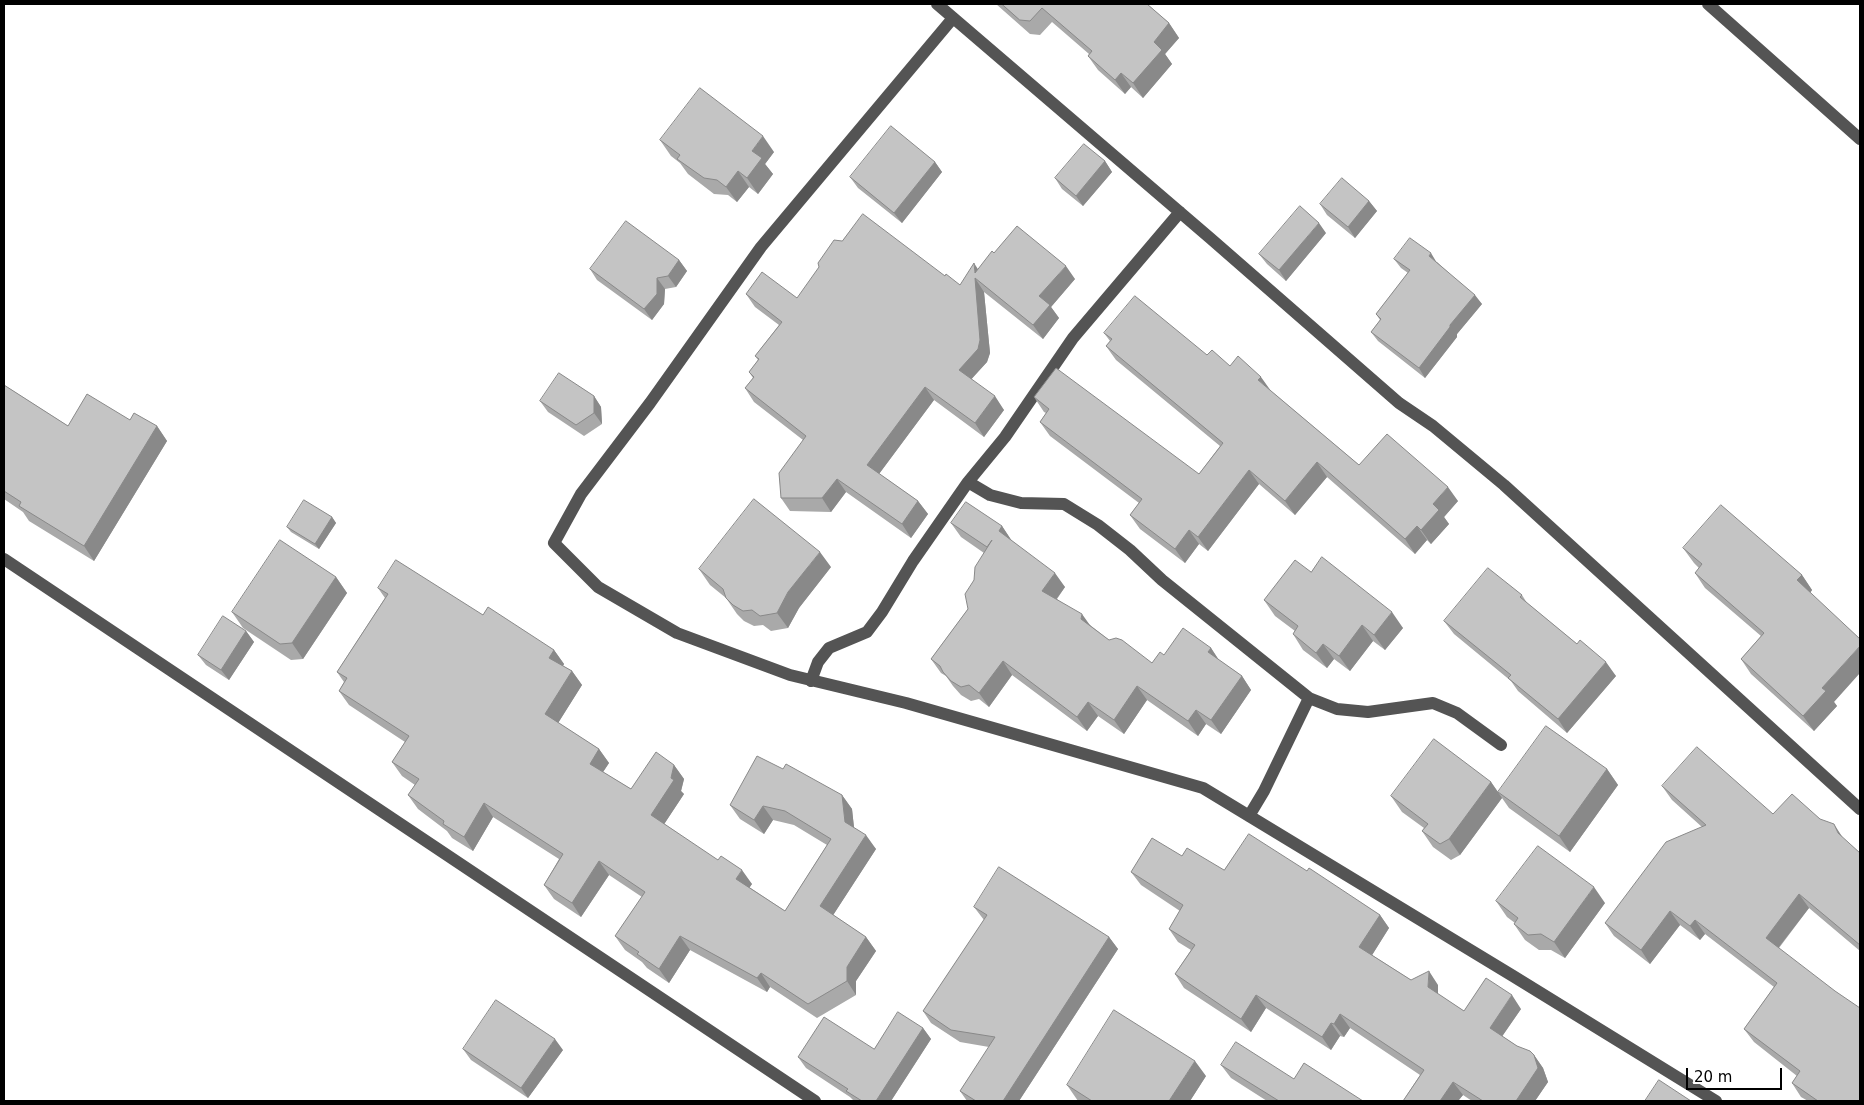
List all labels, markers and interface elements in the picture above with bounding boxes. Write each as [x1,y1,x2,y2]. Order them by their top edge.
scale bar [1689,1058,1785,1090]
text: 20 m [1694,1068,1732,1086]

